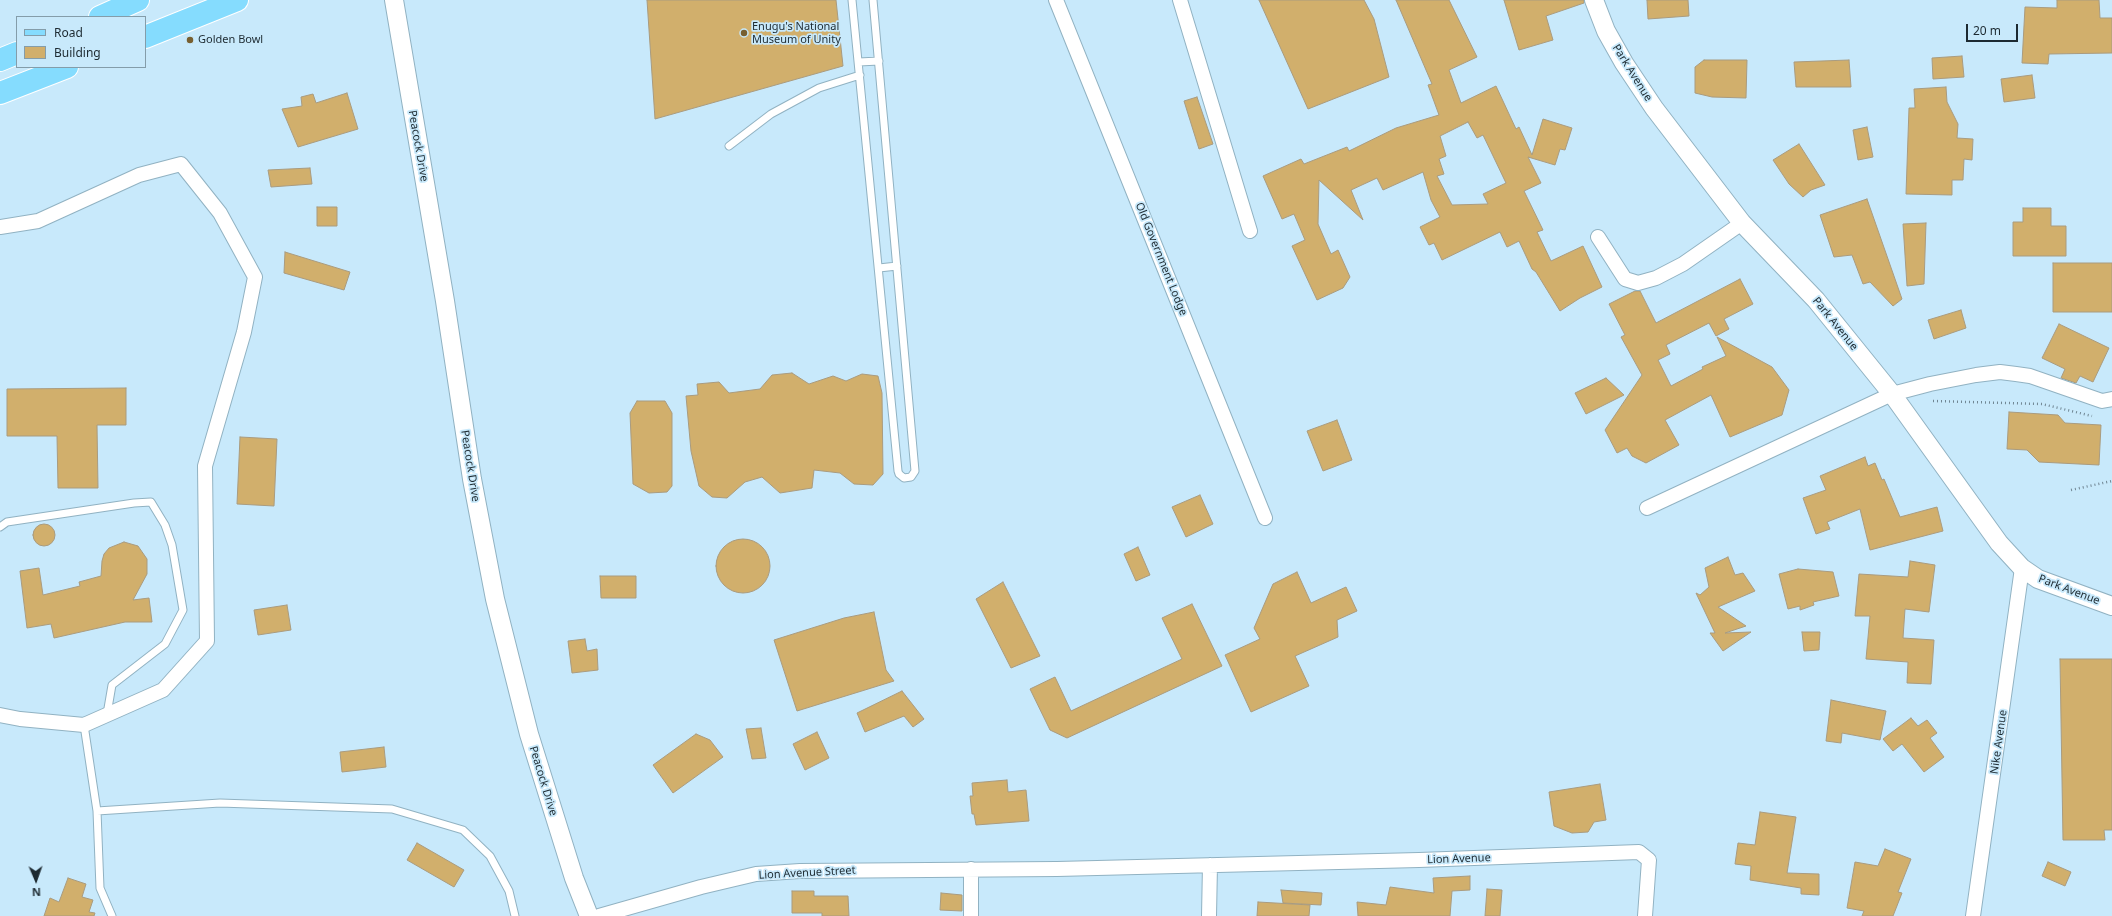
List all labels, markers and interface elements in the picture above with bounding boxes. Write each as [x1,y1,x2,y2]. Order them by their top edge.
legend [16,16,146,68]
scale bar [1968,16,2020,42]
place label: Enugu's National Museum of Unity [752,20,841,46]
text: 20 m [1973,22,2001,39]
text: Road [54,24,83,41]
marker: Enugu's National Museum of Unity [739,28,749,38]
place label: Golden Bowl [198,33,263,47]
marker: Golden Bowl [185,35,195,45]
street label: Park Avenue [1609,42,1655,104]
text: Building [54,44,101,61]
street label: Peacock Drive [405,109,431,183]
street label: Old Government Lodge [1132,200,1190,318]
street label: Park Avenue [1810,295,1860,353]
street label: Peacock Drive [458,429,482,503]
street label: Park Avenue [2036,572,2102,608]
street label: Nike Avenue [1988,709,2010,775]
street label: Peacock Drive [526,745,560,817]
street label: Lion Avenue [1427,851,1491,867]
north arrow [16,860,56,900]
street label: Lion Avenue Street [758,864,856,882]
text: N [32,885,41,900]

